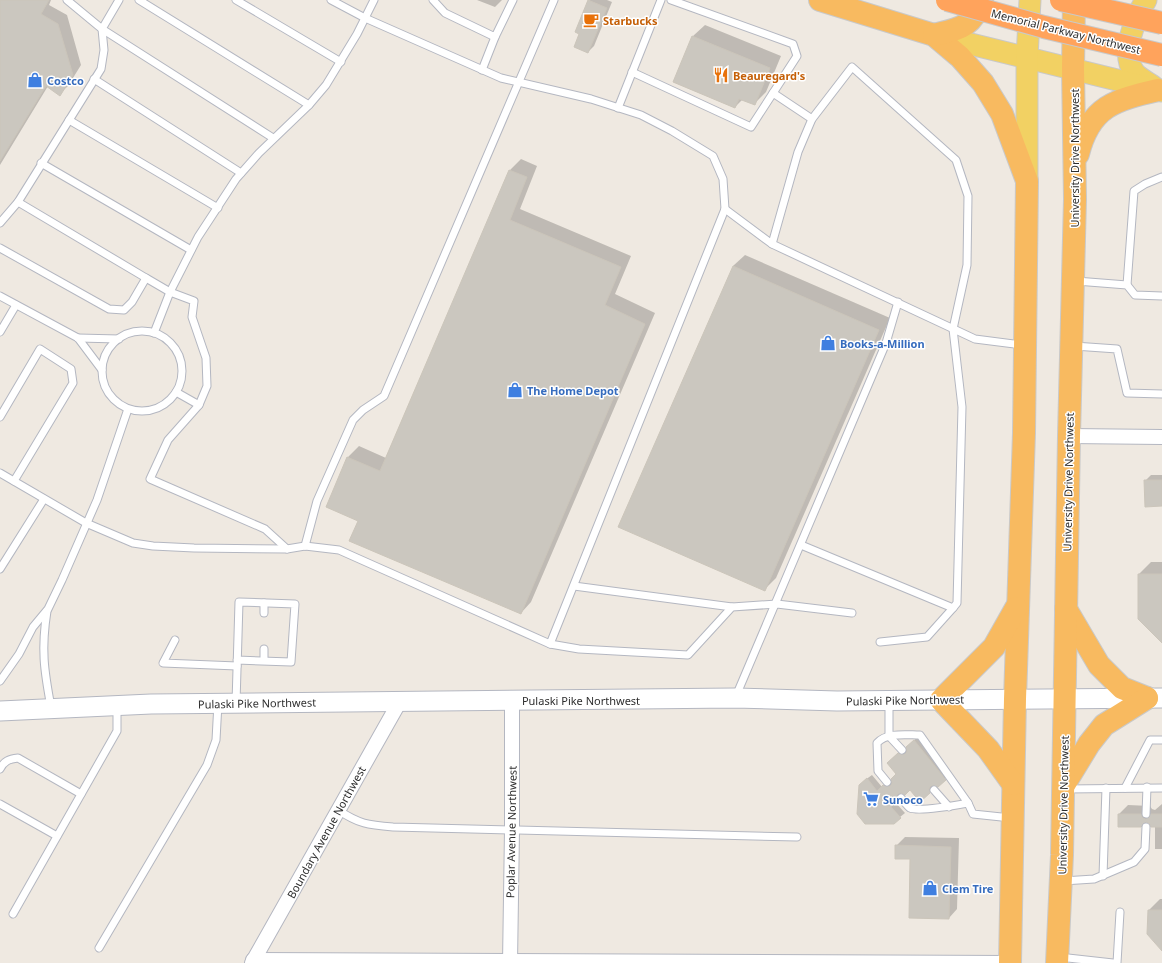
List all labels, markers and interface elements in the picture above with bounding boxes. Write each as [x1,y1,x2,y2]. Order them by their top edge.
street label: Memorial Parkway Northwest [990,5,1142,57]
cafe icon: Starbucks [582,11,600,29]
place label: Starbucks [603,13,658,28]
restaurant icon: Beauregard's [712,66,730,84]
place label: Beauregard's [733,68,806,83]
shop icon: Costco [26,71,44,89]
place label: Costco [47,73,84,88]
street label: University Drive Northwest [1067,88,1082,228]
shop icon: Books-a-Million [819,334,837,352]
place label: Books-a-Million [840,336,925,351]
shop icon: The Home Depot [506,381,524,399]
place label: The Home Depot [527,383,619,398]
street label: University Drive Northwest [1059,412,1077,552]
street label: Pulaski Pike Northwest [846,691,964,709]
street label: Pulaski Pike Northwest [522,693,640,708]
street label: Pulaski Pike Northwest [198,694,316,712]
street label: University Drive Northwest [1054,735,1072,875]
street label: Boundary Avenue Northwest [283,763,369,901]
street label: Poplar Avenue Northwest [502,766,520,898]
supermarket icon: Sunoco [862,790,880,808]
place label: Sunoco [883,792,923,807]
shop icon: Clem Tire [921,879,939,897]
place label: Clem Tire [942,881,994,896]

